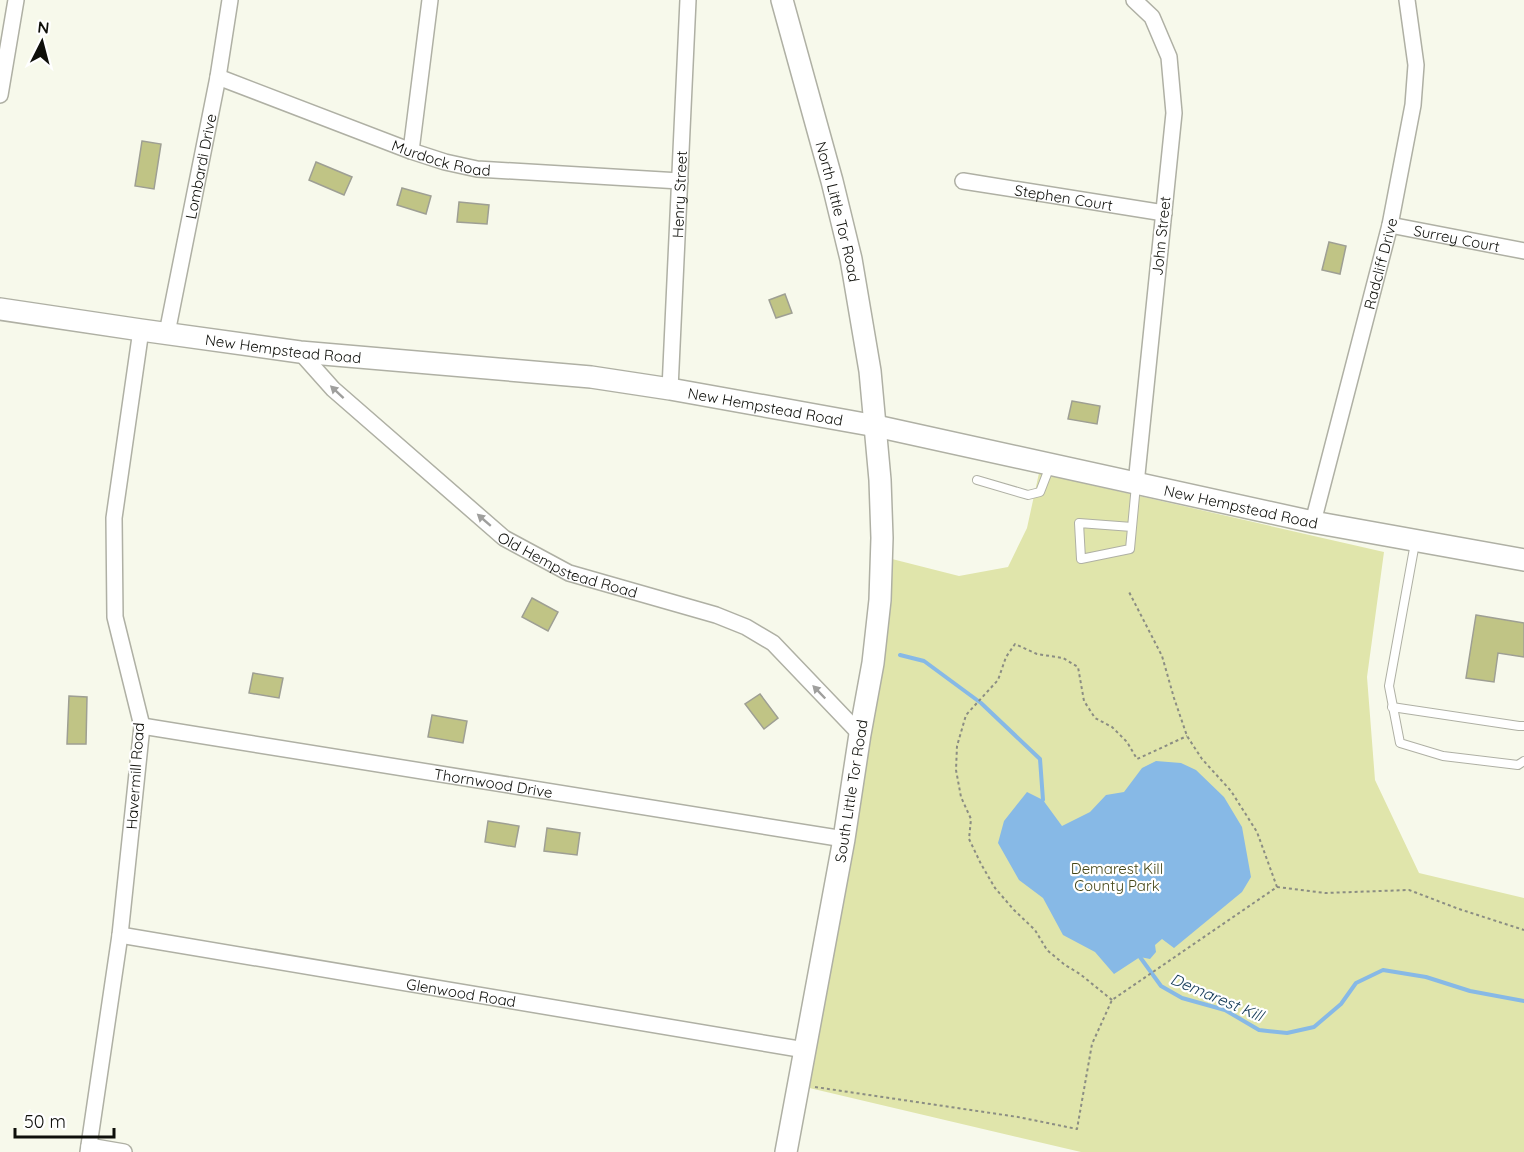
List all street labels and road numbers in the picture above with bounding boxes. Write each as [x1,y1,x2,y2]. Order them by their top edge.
street label: Lombardi Drive [180,112,220,221]
street label: Murdock Road [389,135,491,179]
street label: North Little Tor Road [812,139,864,283]
street label: Henry Street [668,150,691,238]
street label: Stephen Court [1013,180,1114,214]
street label: John Street [1147,195,1175,277]
street label: Radcliff Drive [1359,216,1401,311]
street label: Surrey Court [1412,220,1502,256]
street label: New Hempstead Road [204,329,362,367]
street label: New Hempstead Road [686,383,844,429]
street label: New Hempstead Road [1162,480,1319,532]
street label: Old Hempstead Road [495,527,640,602]
street label: South Little Tor Road [830,718,872,864]
street label: Havermill Road [122,722,148,830]
street label: Thornwood Drive [433,764,554,801]
street label: Glenwood Road [405,974,517,1011]

